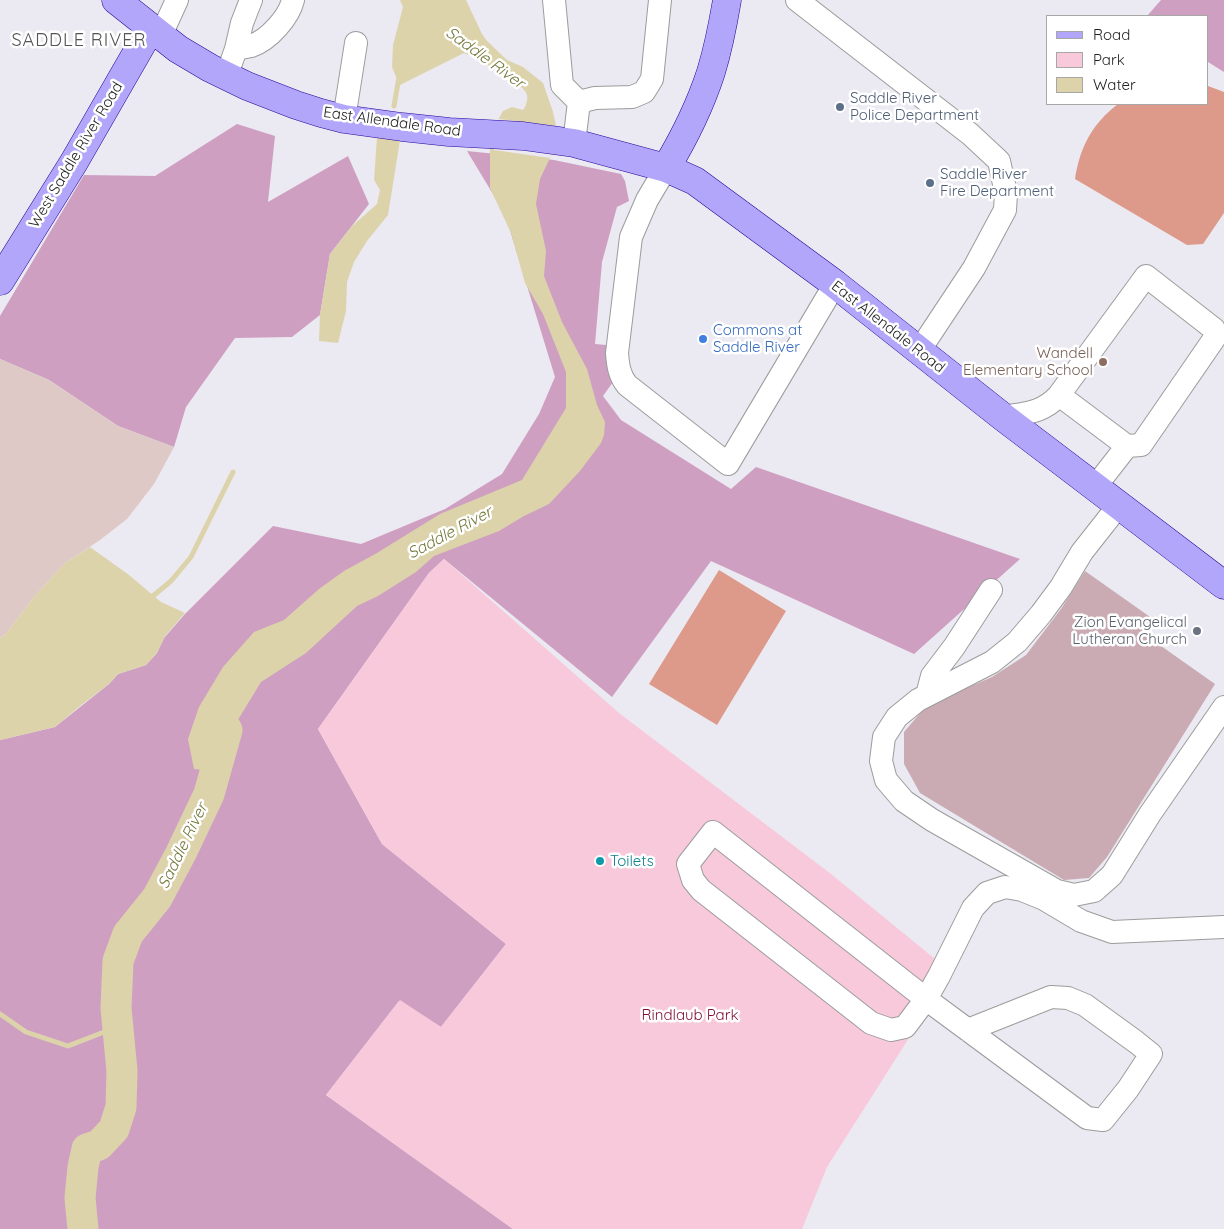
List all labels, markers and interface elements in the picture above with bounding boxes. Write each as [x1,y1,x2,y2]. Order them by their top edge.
legend [1046,15,1209,105]
water label: Saddle River [442,23,528,93]
text: Road [1093,25,1130,44]
district label: SADDLE RIVER [10,30,148,52]
text: Park [1093,50,1125,69]
text: Water [1093,75,1136,94]
street label: West Saddle River Road [25,79,127,231]
place label: Saddle River Police Department [850,89,979,124]
marker: Saddle River Police Department [834,101,846,113]
street label: East Allendale Road [322,103,462,141]
place label: Saddle River Fire Department [940,165,1054,200]
marker: Saddle River Fire Department [924,177,936,189]
street label: East Allendale Road [828,277,948,377]
place label: Commons at Saddle River [713,321,802,356]
marker: Commons at Saddle River [697,333,709,345]
place label: Wandell Elementary School [963,344,1093,379]
marker: Wandell Elementary School [1097,356,1109,368]
water label: Saddle River [405,503,495,563]
place label: Zion Evangelical Lutheran Church [1072,613,1187,648]
marker: Zion Evangelical Lutheran Church [1191,625,1203,637]
water label: Saddle River [154,800,212,892]
place label: Toilets [610,852,654,870]
marker: Toilets [594,855,606,867]
park label: Rindlaub Park [642,1006,738,1024]

